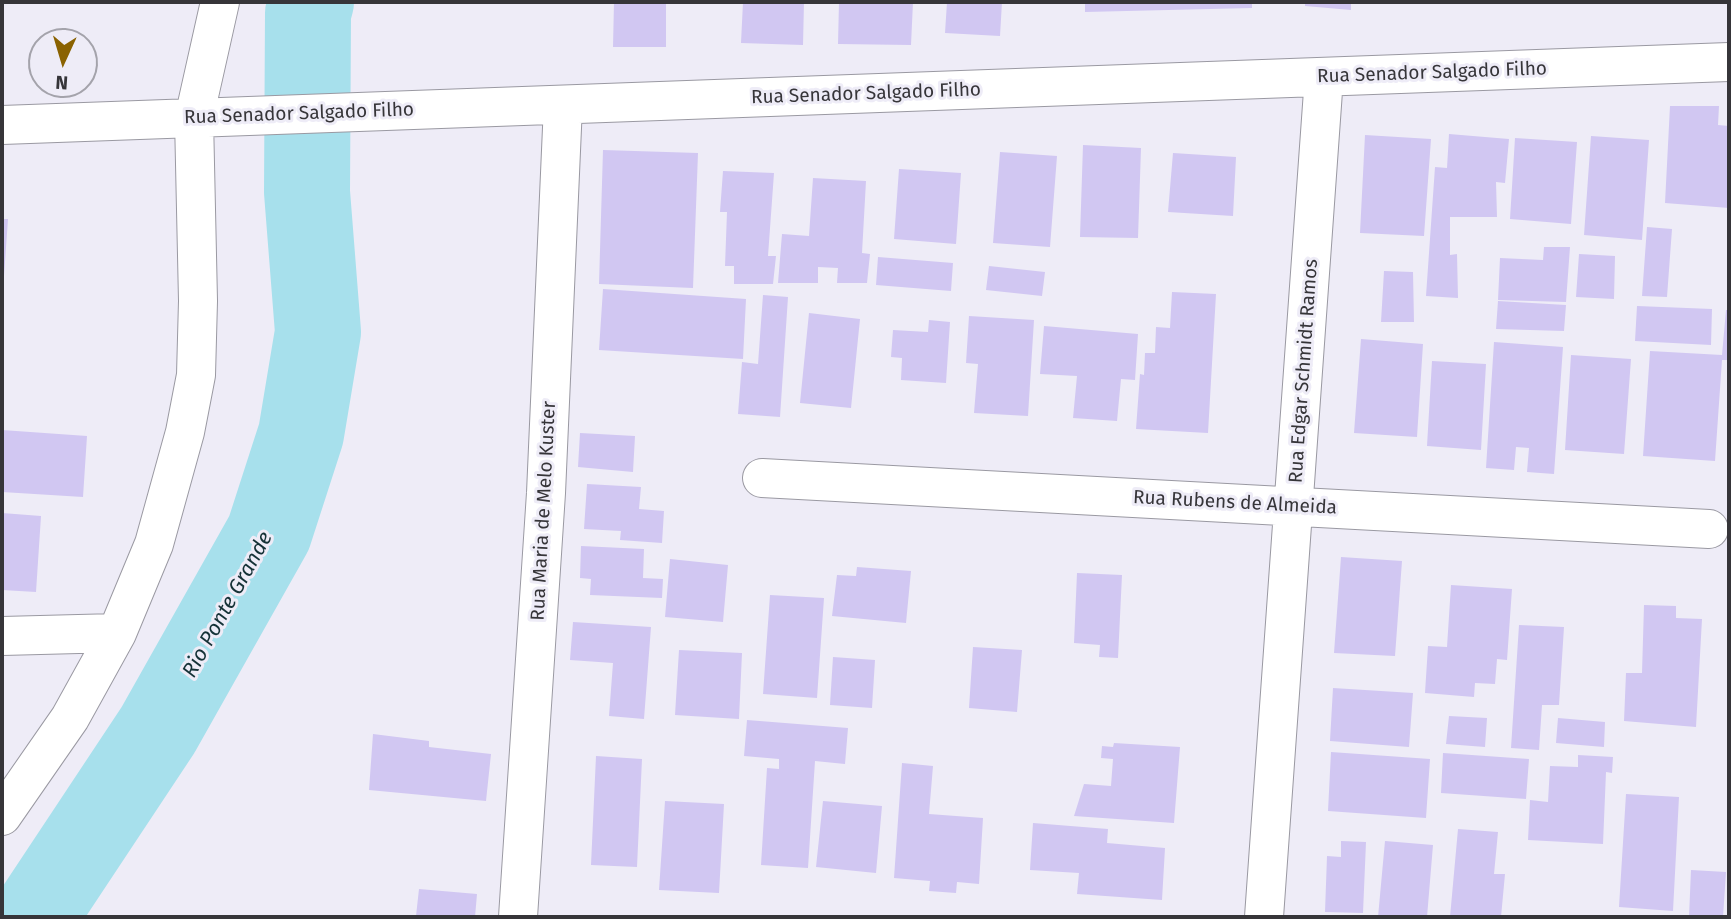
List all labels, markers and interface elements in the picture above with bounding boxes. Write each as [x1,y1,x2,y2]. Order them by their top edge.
north arrow [28,28,98,98]
street label: Rua Senador Salgado Filho [1317,58,1547,88]
text: N [55,71,69,94]
street label: Rua Senador Salgado Filho [751,79,981,109]
street label: Rua Senador Salgado Filho [184,99,414,129]
street label: Rua Edgar Schmidt Ramos [1285,258,1323,484]
street label: Rua Maria de Melo Kuster [527,401,561,621]
street label: Rua Rubens de Almeida [1133,486,1337,520]
water label: Rio Ponte Grande [177,528,279,682]

